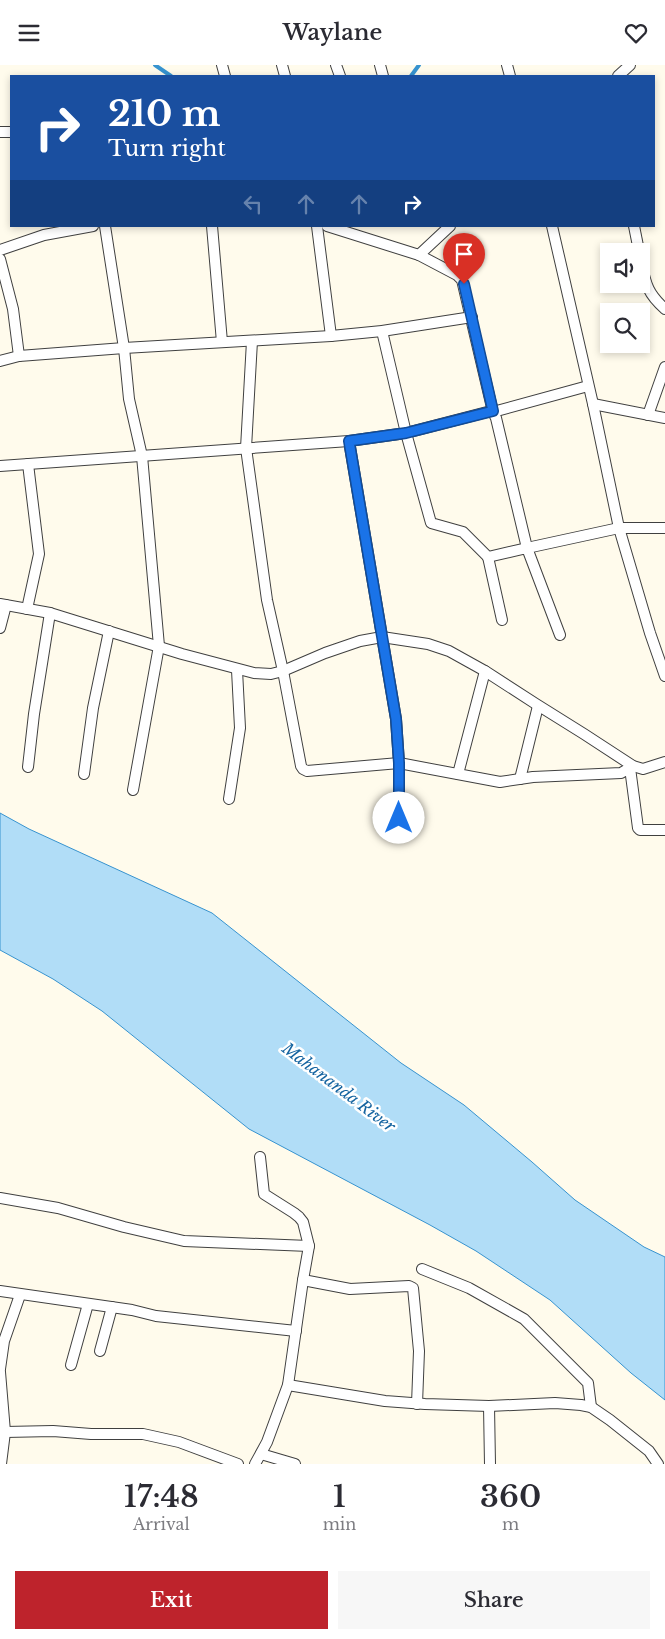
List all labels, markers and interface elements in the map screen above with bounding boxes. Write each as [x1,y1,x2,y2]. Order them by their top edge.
icon: menu [15,19,43,47]
text: Waylane [283,19,382,46]
icon: heart [622,19,650,47]
text: 210 m [108,92,221,135]
icon: right [25,95,90,160]
text: Turn right [108,135,226,162]
icon: left [239,190,267,218]
icon: ahead [292,190,320,218]
icon: ahead [345,190,373,218]
icon: right [398,190,426,218]
pin [443,233,485,284]
icon: arrive [450,240,478,268]
map controls [600,243,650,353]
button: sound [600,243,650,293]
button: search [600,303,650,353]
position arrow [372,791,424,843]
water label: Mahananda River [278,1037,400,1136]
text: 17:48 [124,1478,199,1515]
text: 1 [333,1478,346,1515]
text: 360 [480,1478,541,1515]
text: Arrival [133,1514,190,1534]
text: min [323,1514,356,1534]
text: m [502,1514,519,1534]
button: Exit [15,1571,328,1629]
button: Share [338,1571,650,1629]

